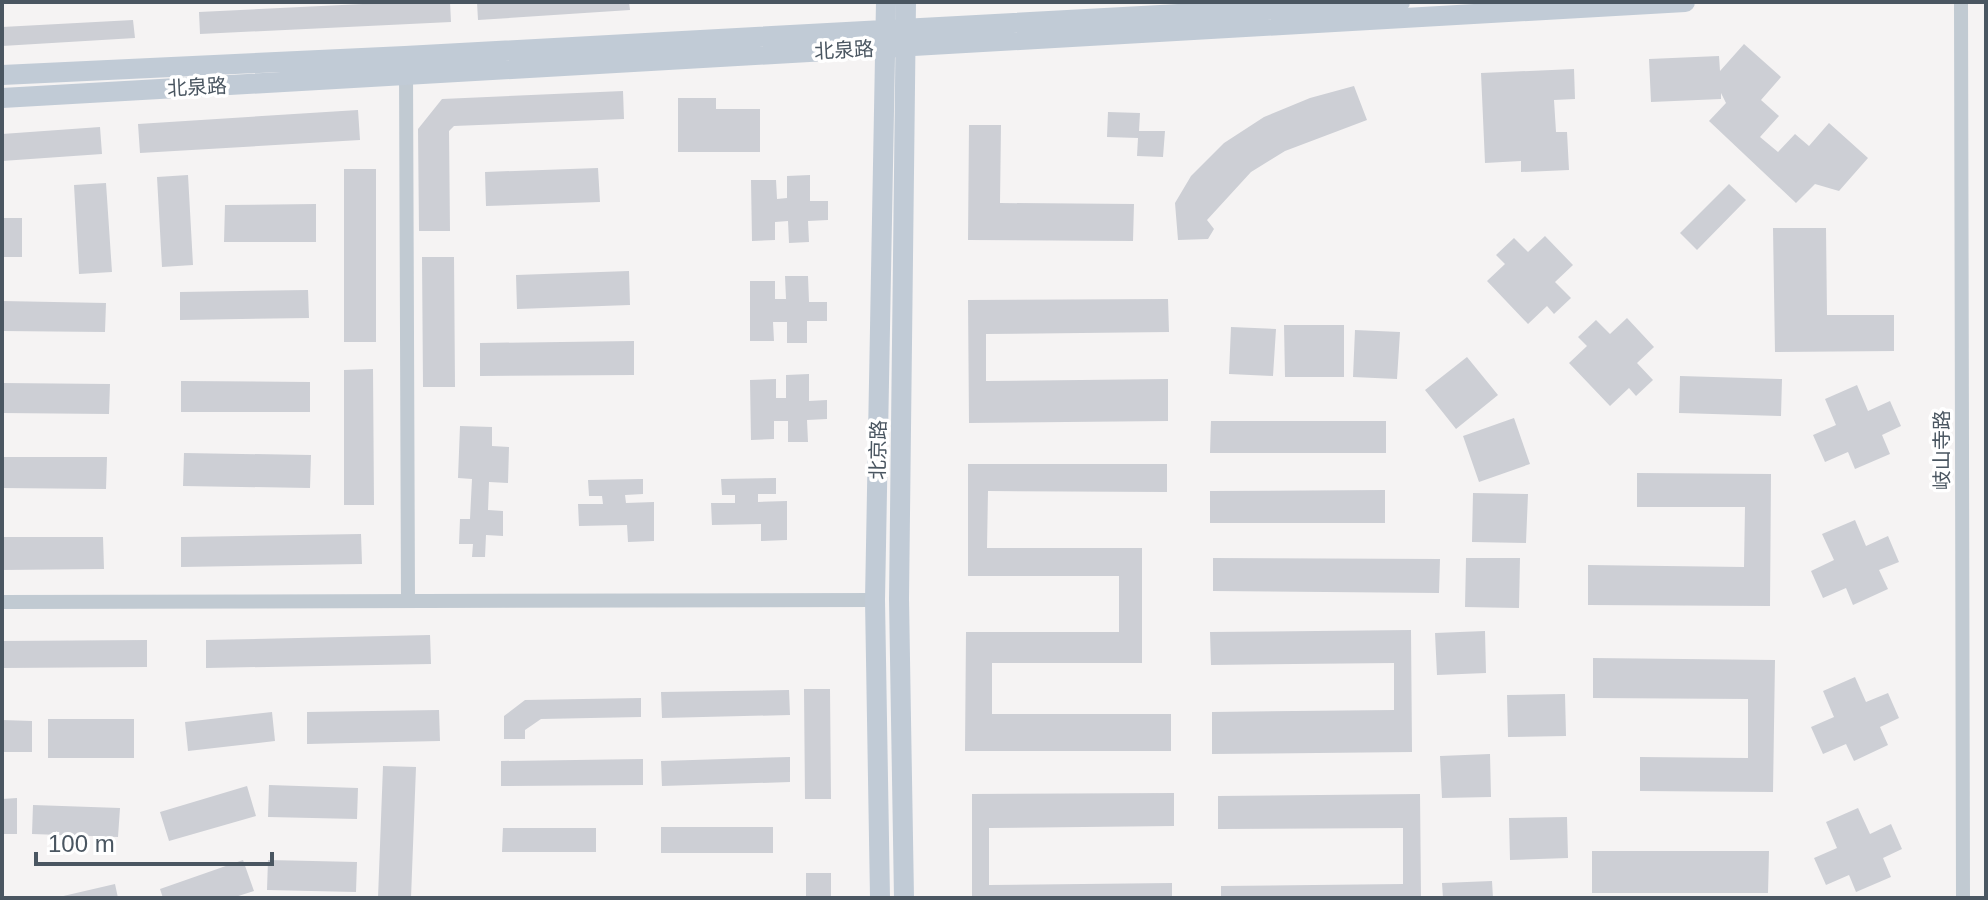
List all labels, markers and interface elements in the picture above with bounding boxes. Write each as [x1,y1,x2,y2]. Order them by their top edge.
street label: 北泉路 [813,37,875,63]
street label: 北泉路 [166,74,228,100]
street label: 岐山寺路 [1931,410,1953,490]
street label: 北京路 [866,420,890,480]
scale bar [36,816,272,866]
text: 100 m [48,830,115,857]

